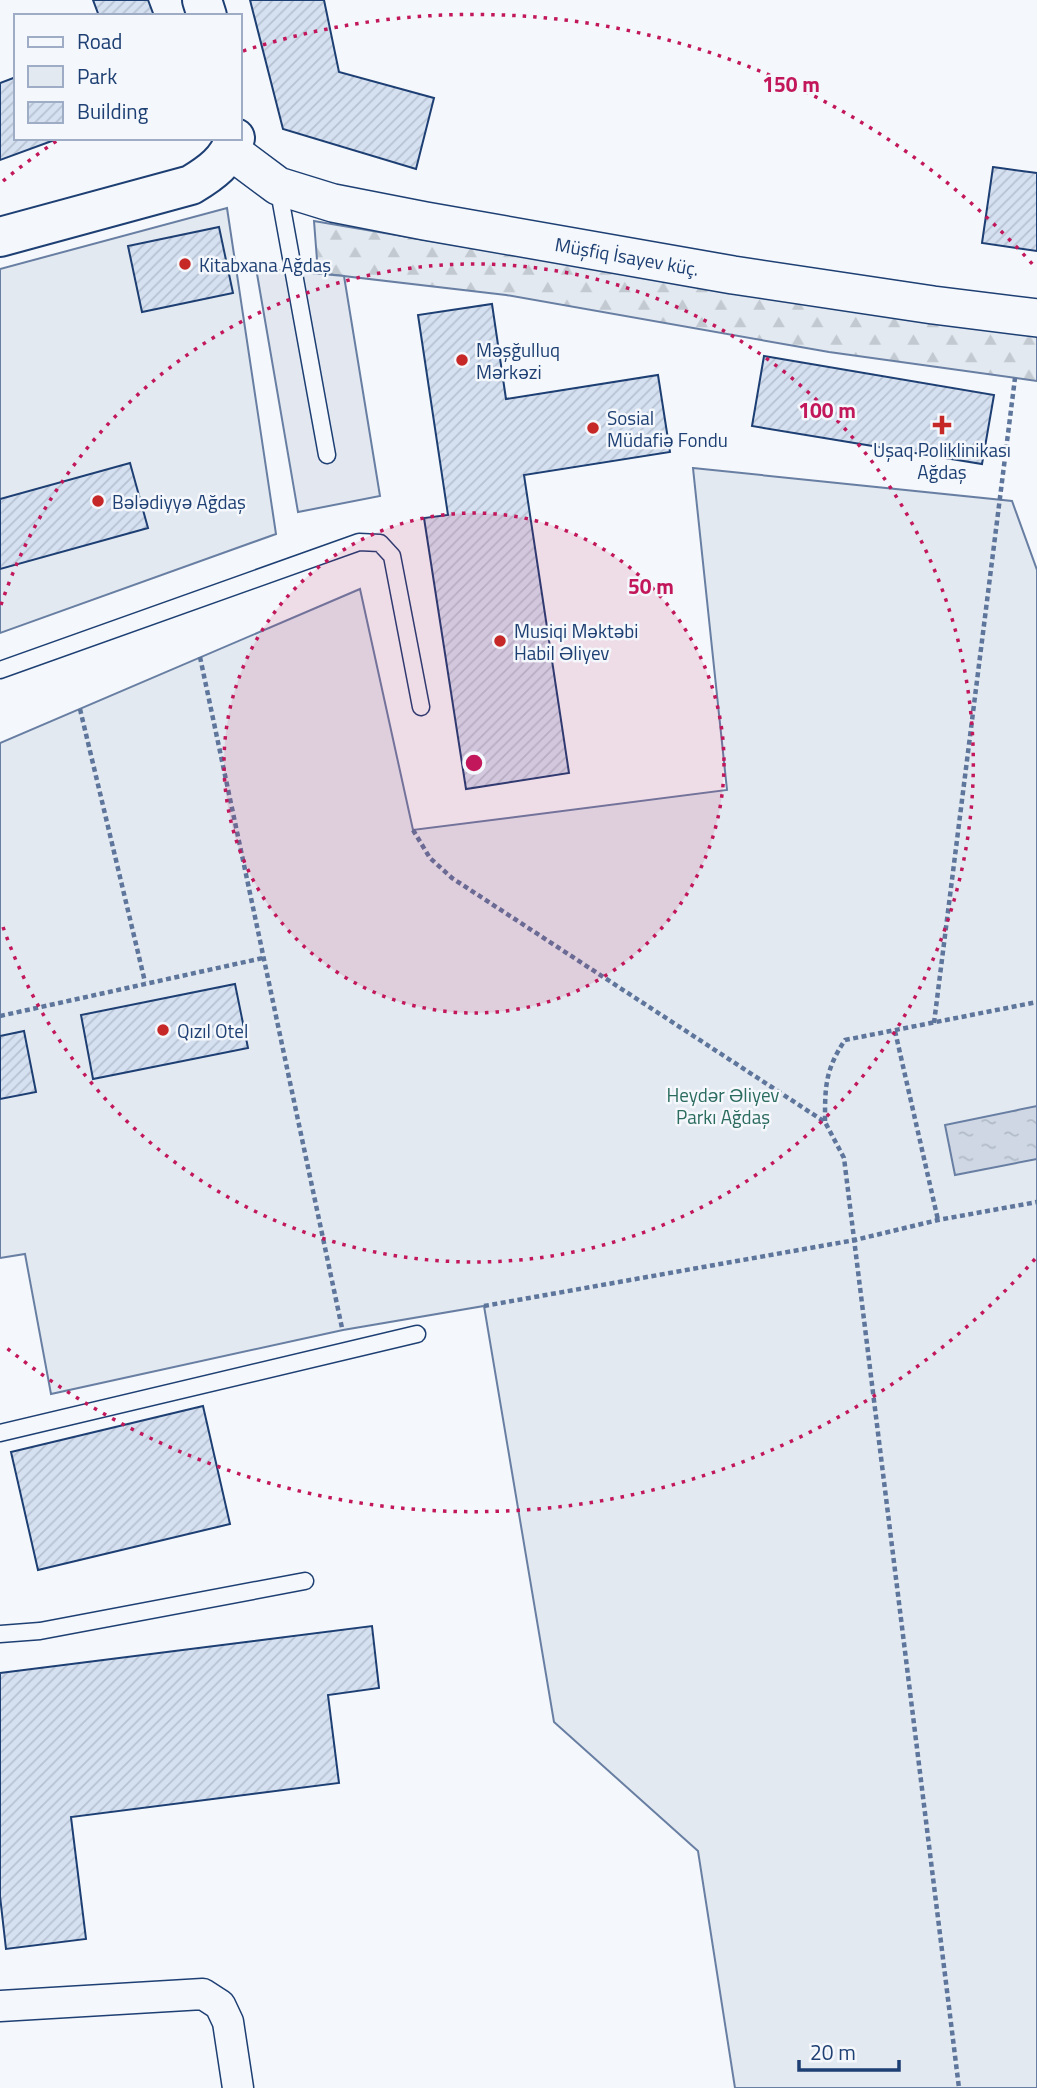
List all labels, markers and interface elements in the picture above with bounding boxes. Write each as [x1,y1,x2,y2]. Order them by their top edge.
legend [14,14,242,140]
text: Road [77,25,122,57]
text: Park [77,60,117,92]
text: 150 m [762,68,820,100]
text: Building [77,95,149,127]
street label: Müşfiq İsayev küç. [553,229,701,283]
place label: Kitabxana Ağdaş [199,250,331,279]
marker: Kitabxana Ağdaş [177,256,193,272]
place label: Məşğulluq Mərkəzi [476,335,560,386]
marker: Məşğulluq Mərkəzi [454,352,470,368]
text: 100 m [798,394,856,426]
place label: Sosial Müdafiə Fondu [607,403,728,454]
marker: Uşaq Poliklinikası Ağdaş [932,415,952,435]
marker: Sosial Müdafiə Fondu [585,420,601,436]
place label: Uşaq Poliklinikası Ağdaş [873,435,1011,486]
place label: Bələdiyyə Ağdaş [112,487,246,516]
marker: Bələdiyyə Ağdaş [90,493,106,509]
text: 50 m [628,570,674,602]
place label: Musiqi Məktəbi Habil Əliyev [514,616,638,667]
marker: Musiqi Məktəbi Habil Əliyev [492,633,508,649]
centre of rings [462,751,486,775]
place label: Qızıl Otel [177,1016,248,1045]
marker: Qızıl Otel [155,1022,171,1038]
park label: Heydər Əliyev Parkı Ağdaş [667,1080,779,1131]
scale bar [799,2028,899,2072]
text: 20 m [810,2036,856,2068]

